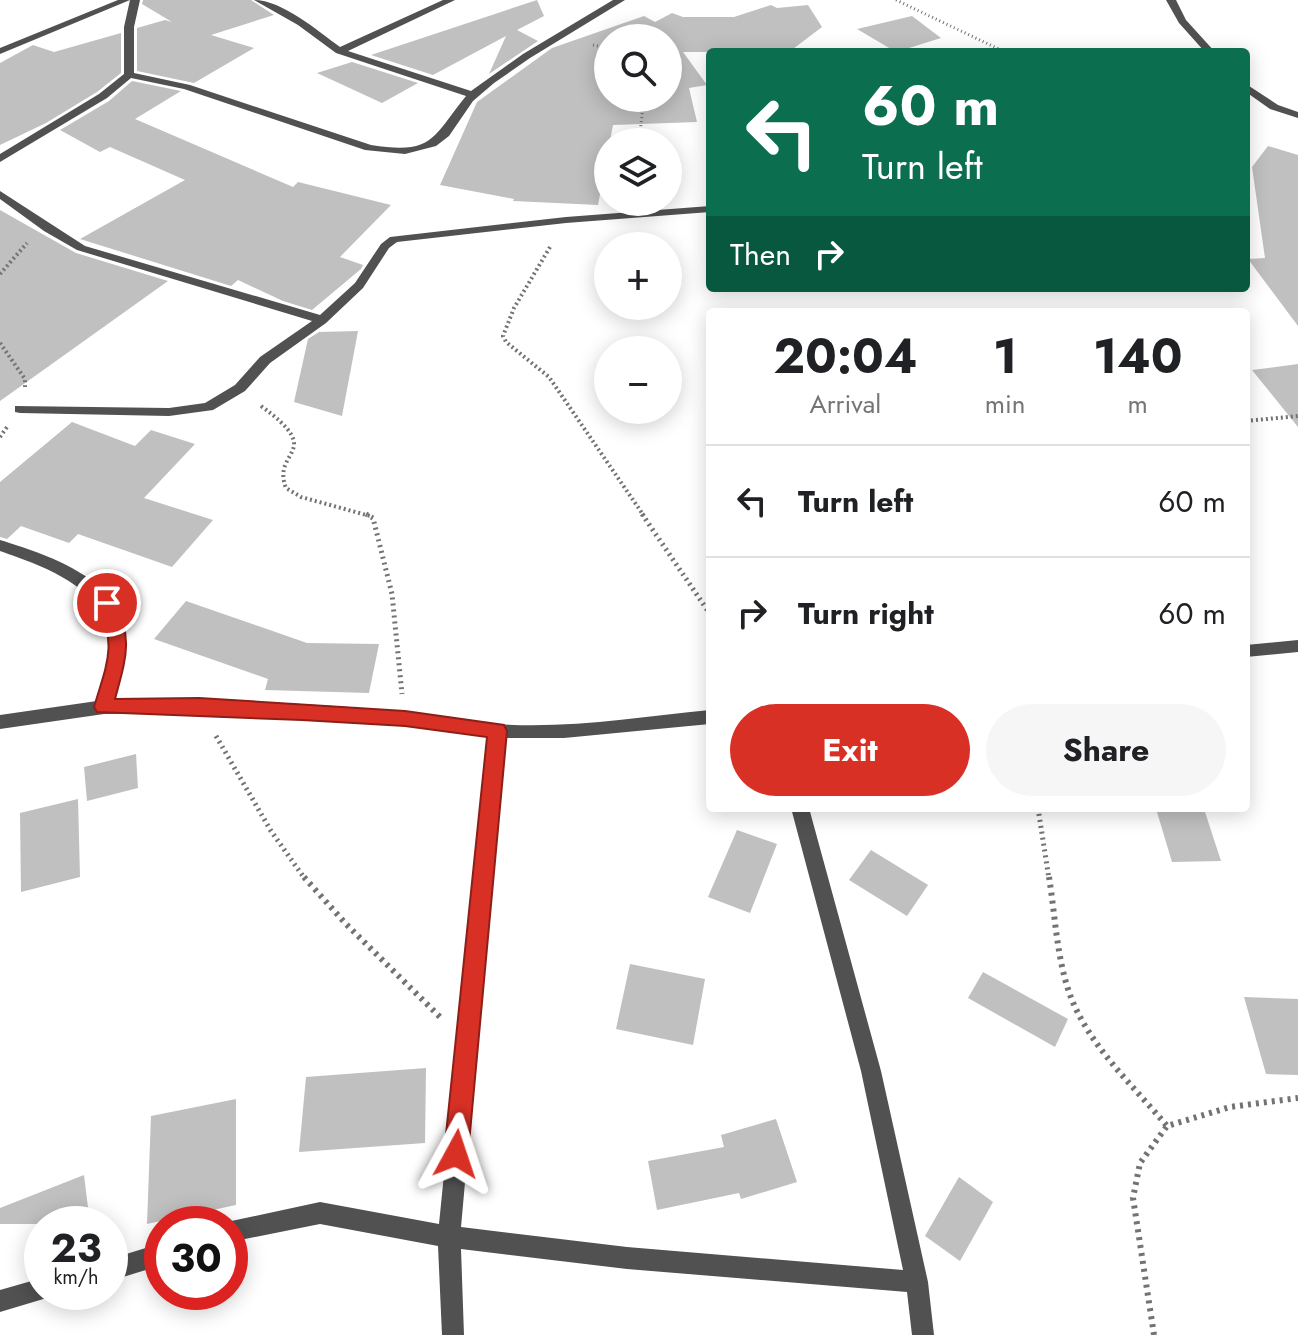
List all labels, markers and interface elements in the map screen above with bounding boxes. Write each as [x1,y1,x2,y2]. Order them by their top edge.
map controls [594,24,682,424]
button: search [594,24,682,112]
text: 60 m [862,65,999,146]
icon: left [730,80,834,184]
button: layers [594,128,682,216]
text: Turn left [862,140,983,192]
button: + [594,232,682,320]
icon: right [807,232,851,276]
text: Then [730,233,791,276]
text: 20:04 [773,322,917,391]
text: 1 [993,322,1017,391]
text: 140 [1093,322,1183,391]
button: − [594,336,682,424]
text: Arrival [810,385,881,423]
text: min [985,385,1026,423]
text: m [1128,385,1148,423]
icon: left [730,479,774,523]
text: Turn left [798,480,913,523]
text: 60 m [1158,480,1226,523]
pin [73,569,141,637]
icon: arrive [85,581,129,625]
icon: right [730,591,774,635]
text: Turn right [798,592,934,635]
text: 60 m [1158,592,1226,635]
button: Exit [730,704,970,796]
button: Share [986,704,1226,796]
position arrow [414,1112,498,1196]
speed limit sign: 30 [144,1206,248,1310]
text: 23 [50,1219,102,1277]
text: km/h [53,1263,99,1292]

